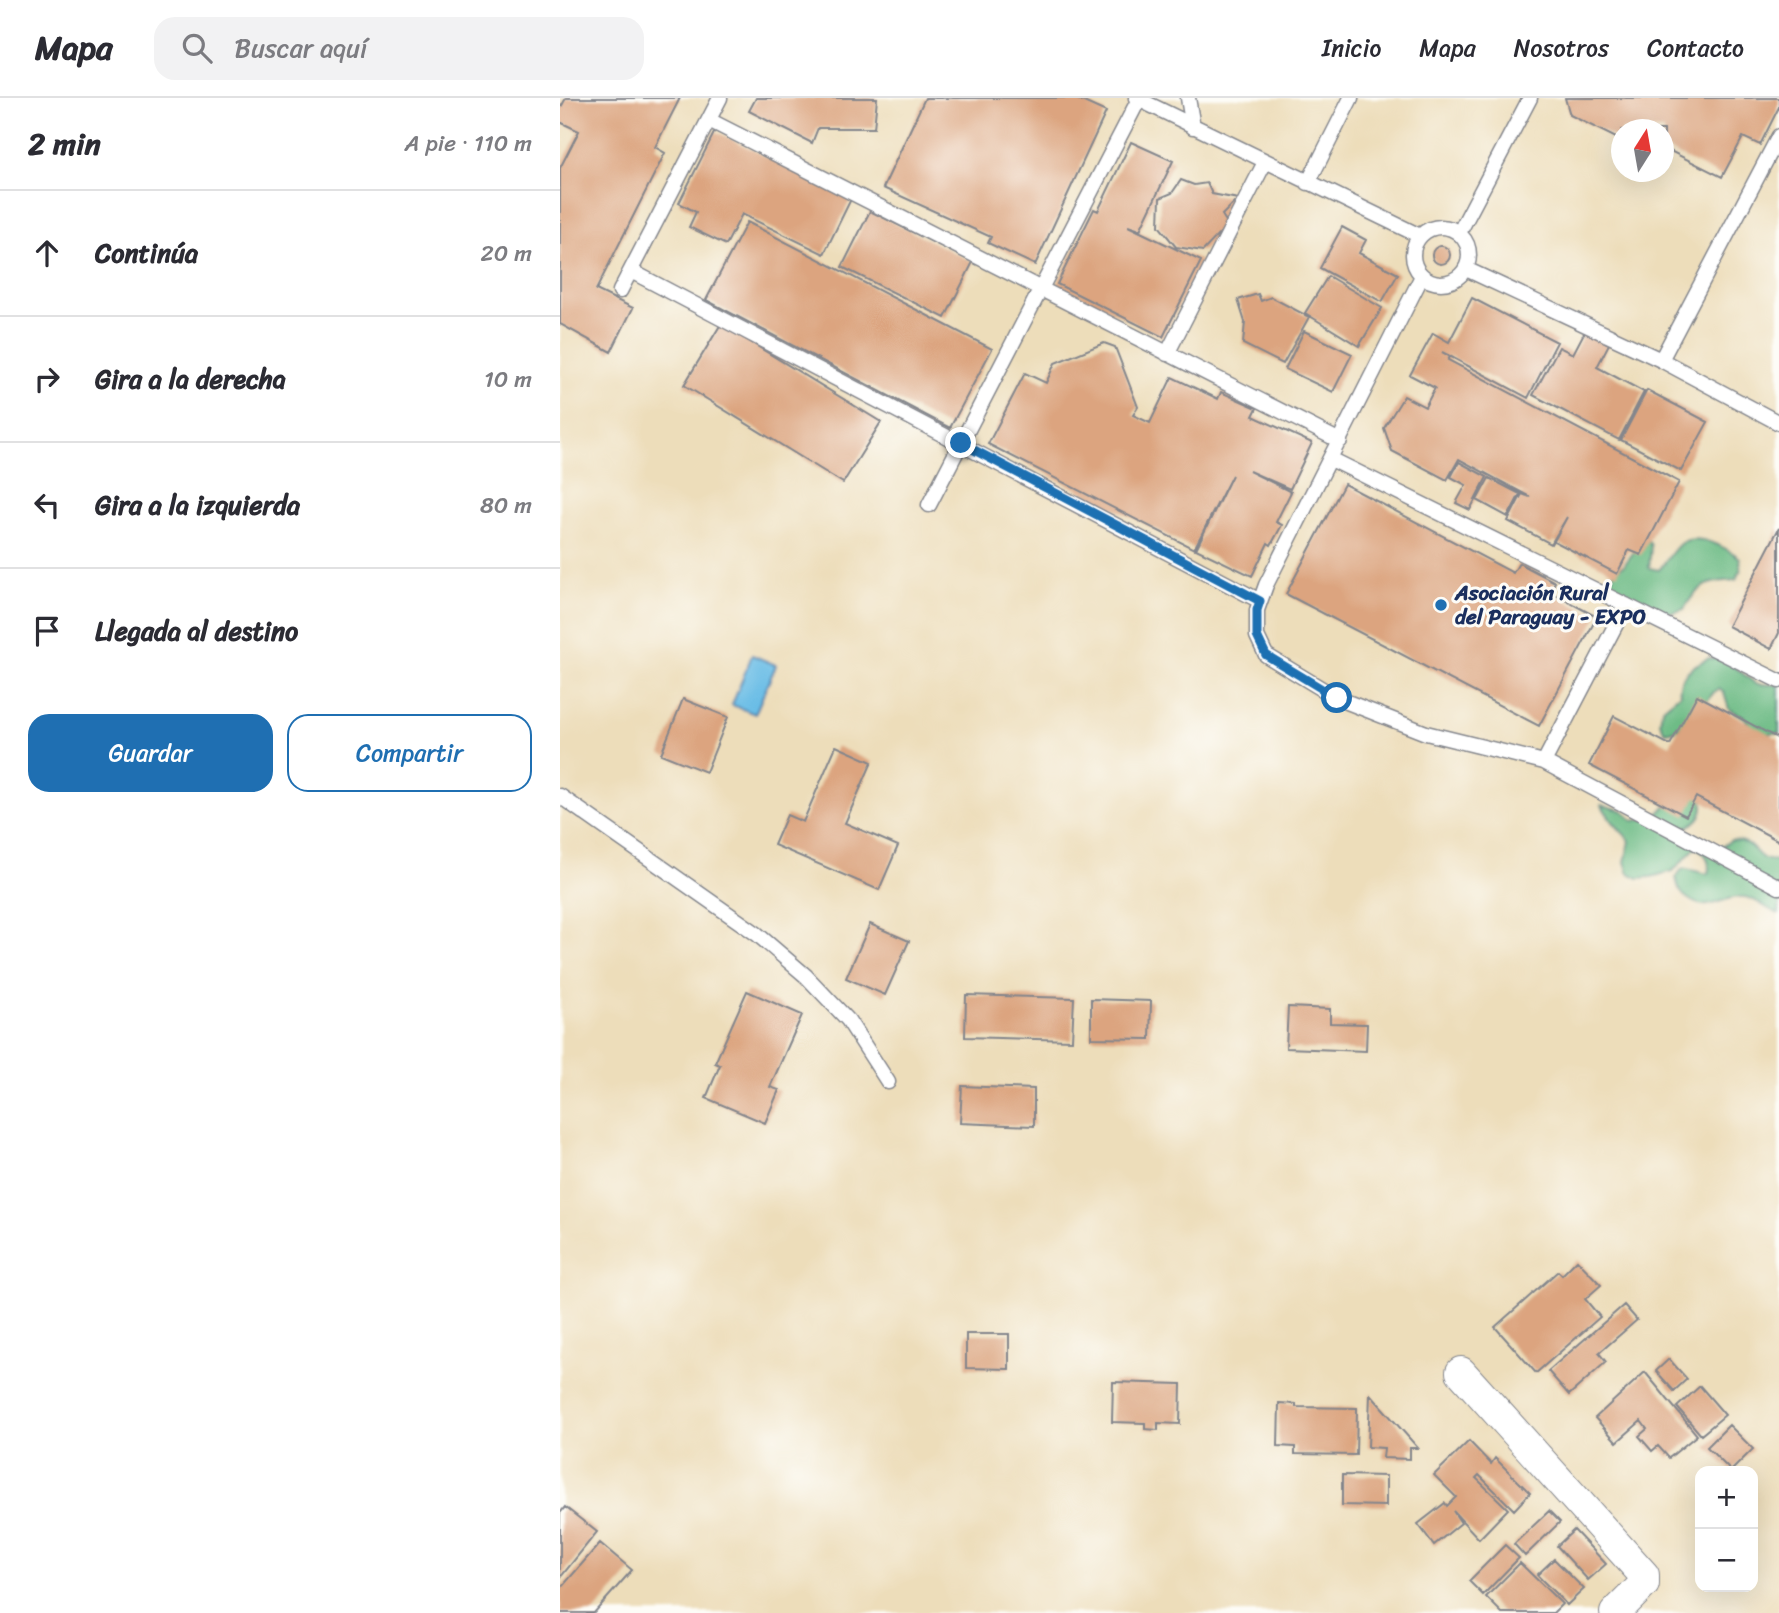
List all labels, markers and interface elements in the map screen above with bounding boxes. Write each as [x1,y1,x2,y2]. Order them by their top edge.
search box [154,17,644,80]
text: Mapa [35,19,112,77]
text: Buscar aquí [234,25,367,71]
text: Inicio [1322,27,1381,69]
text: Mapa [1419,27,1476,69]
text: Nosotros [1514,27,1609,69]
text: Contacto [1647,27,1744,69]
icon: search [178,29,216,67]
text: 2 min [28,117,101,171]
north arrow [1611,119,1674,182]
text: A pie · 110 m [405,123,532,164]
text: Continúa [95,230,198,276]
text: 20 m [481,233,532,274]
icon: ahead [28,234,66,272]
text: Gira a la derecha [95,356,286,402]
text: 10 m [484,359,532,400]
icon: right [28,360,66,398]
route end [945,427,976,458]
text: Gira a la izquierda [95,482,300,528]
text: 80 m [480,485,532,526]
icon: left [28,486,66,524]
place label: Asociación Rural del Paraguay - EXPO [1454,574,1647,636]
marker: Asociación Rural del Paraguay - EXPO [1433,597,1449,613]
text: Llegada al destino [95,608,298,654]
icon: arrive [28,612,66,650]
route start [1321,682,1352,713]
button: Guardar [28,714,273,792]
button: Compartir [287,714,532,792]
map controls [1695,1466,1758,1592]
button: + [1695,1466,1758,1529]
button: − [1695,1529,1758,1592]

